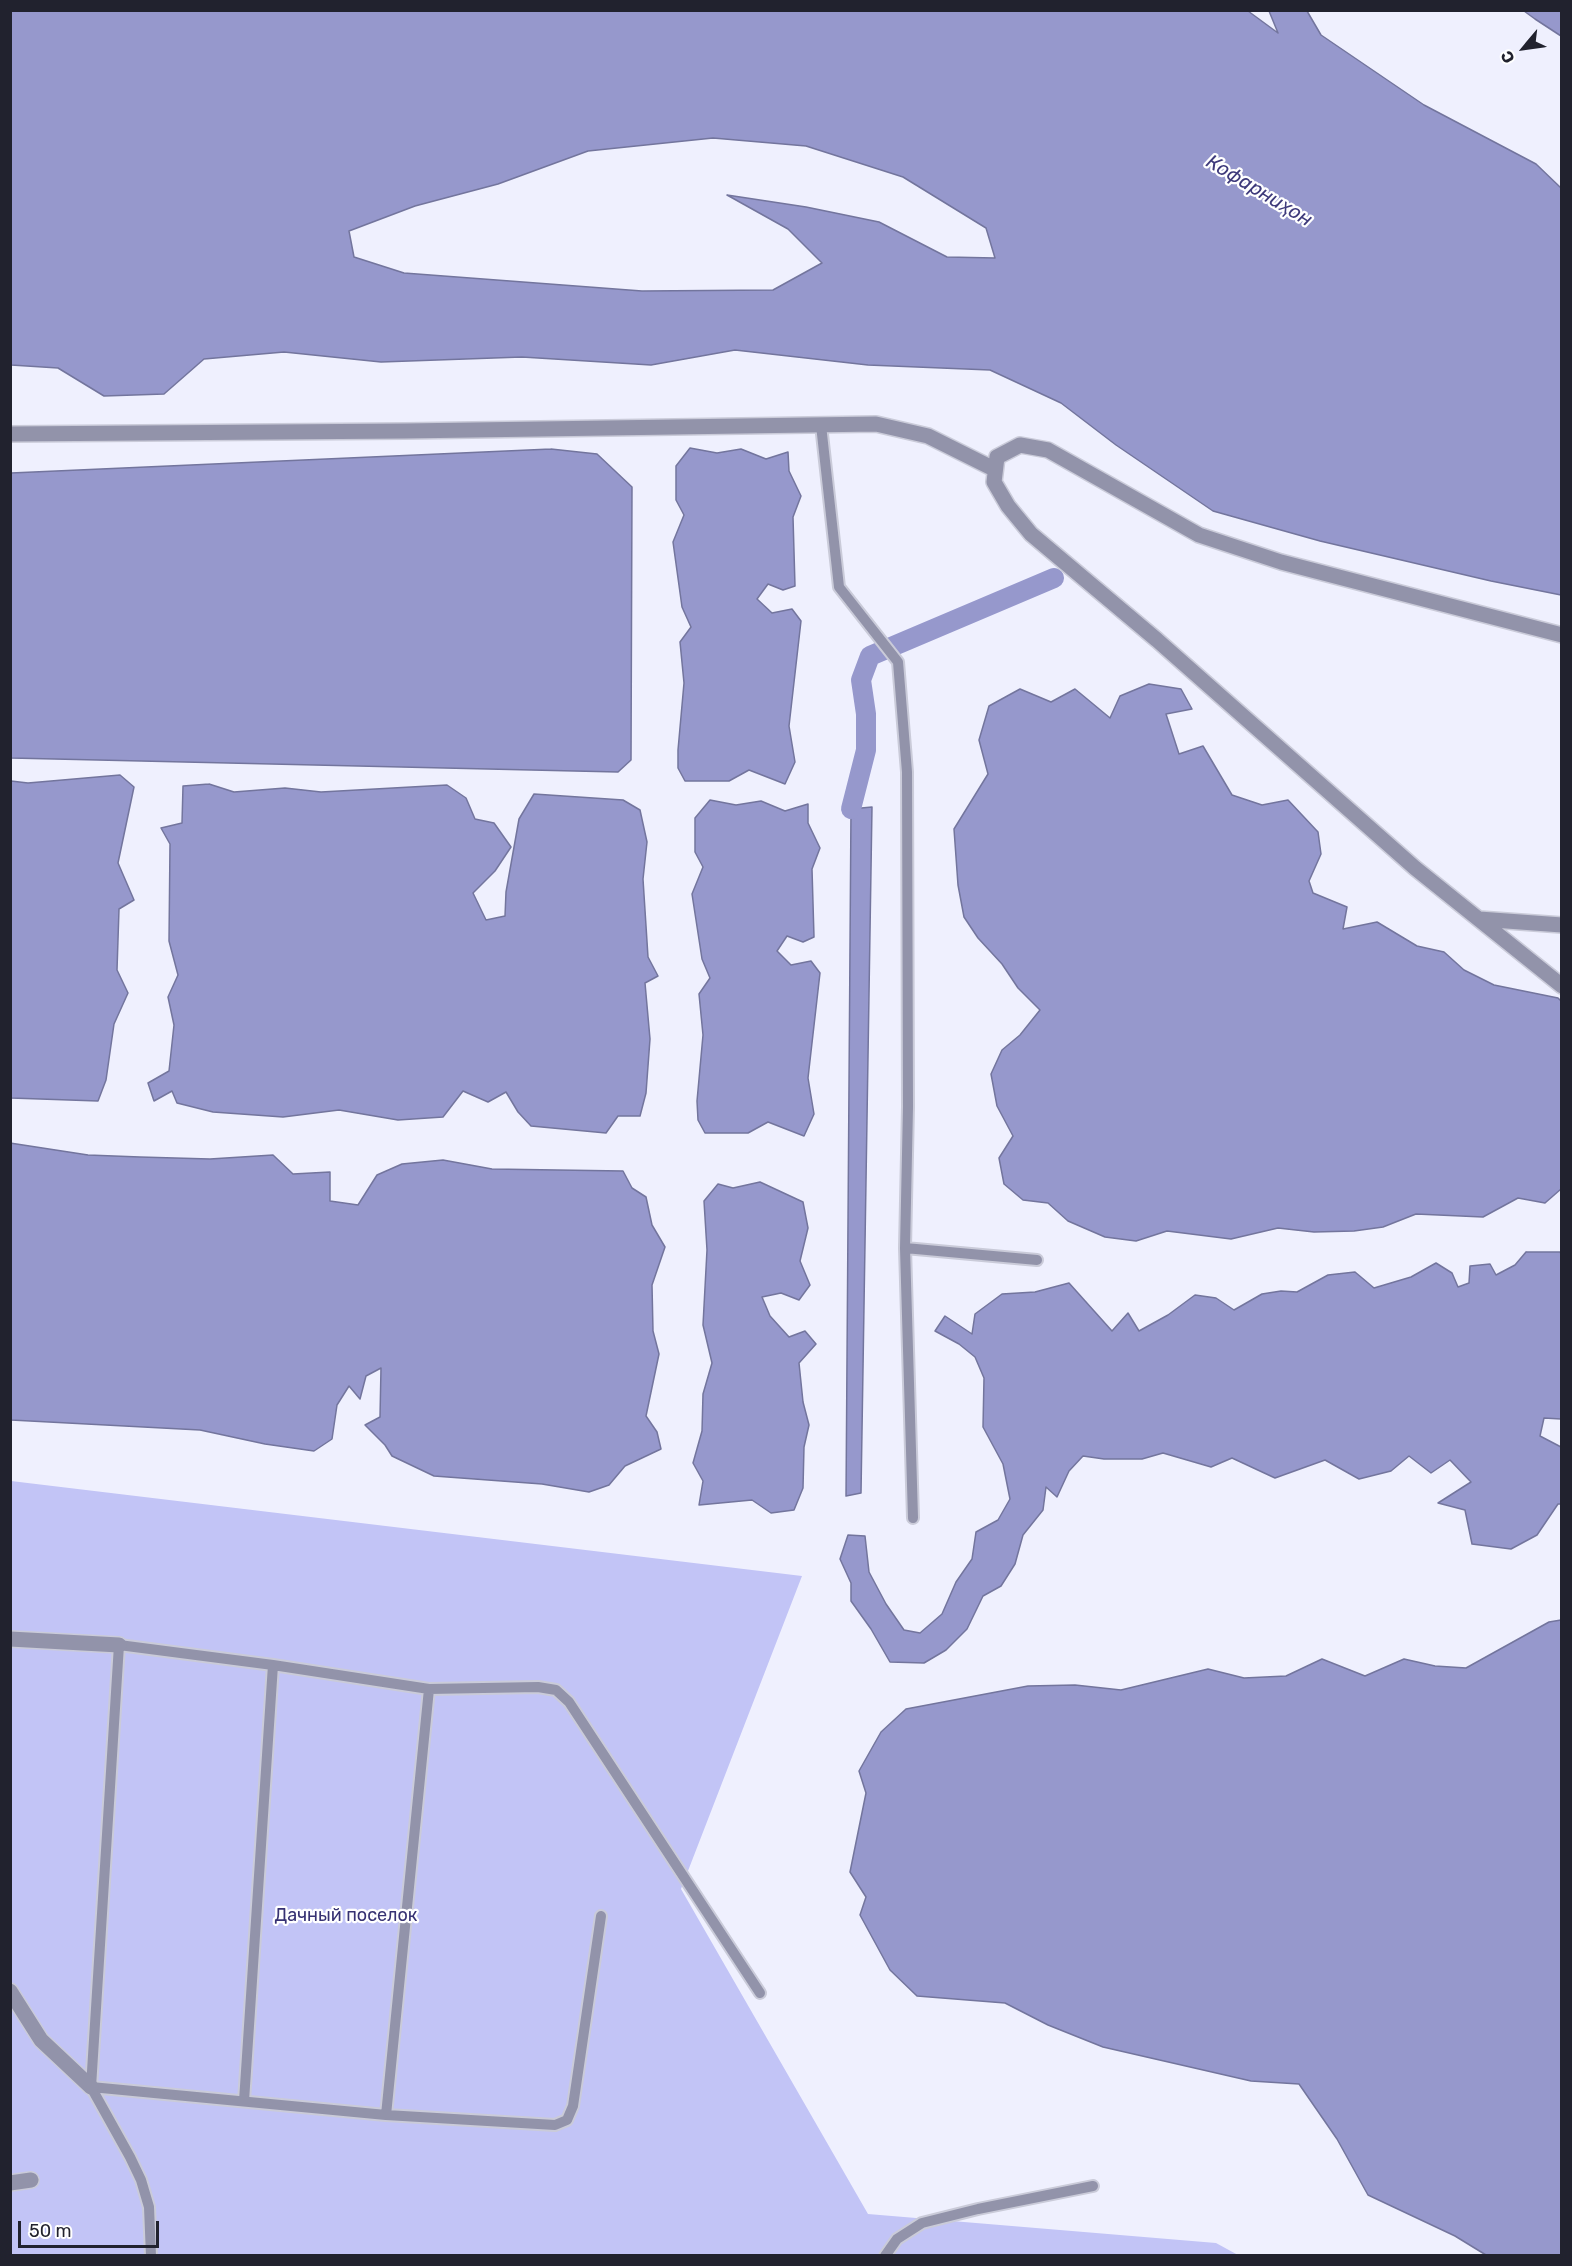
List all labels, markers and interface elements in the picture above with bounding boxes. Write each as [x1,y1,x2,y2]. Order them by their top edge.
north arrow [1494,18,1554,78]
text: С [1497,47,1519,66]
water label: Кофарниҳон [1202,150,1316,232]
park label: Дачный поселок [274,1905,418,1927]
scale bar [21,2209,162,2247]
text: 50 m [29,2220,72,2242]

